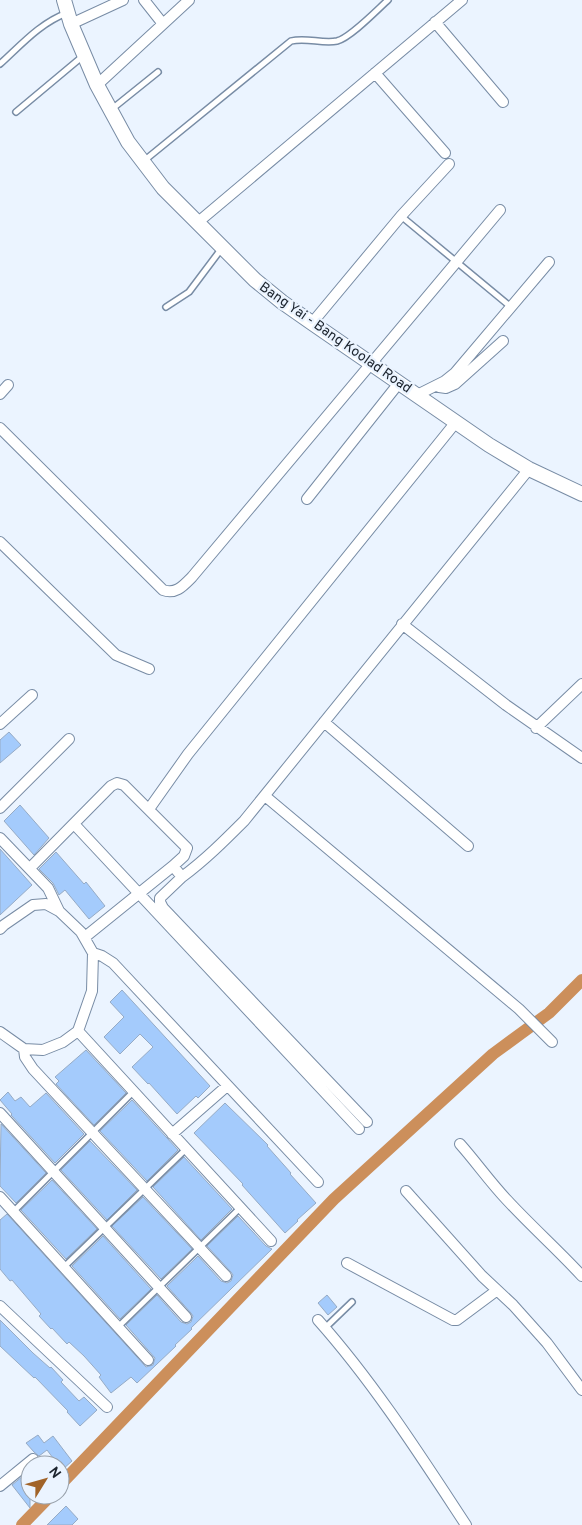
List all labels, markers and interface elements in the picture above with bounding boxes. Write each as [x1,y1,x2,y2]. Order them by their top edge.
street label: Bang Yai - Bang Koolad Road [256,279,415,397]
north arrow [20,1455,70,1505]
text: N [44,1464,64,1482]

